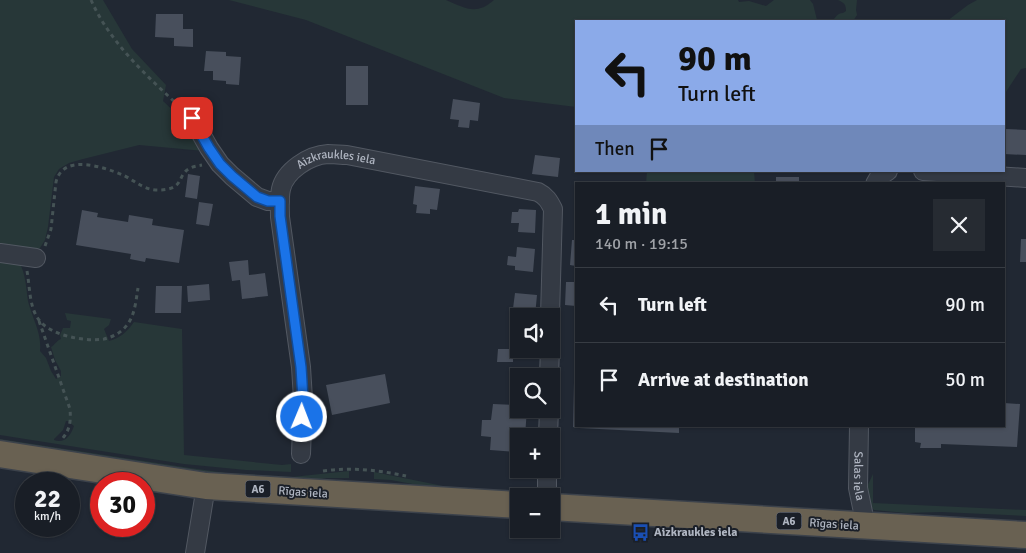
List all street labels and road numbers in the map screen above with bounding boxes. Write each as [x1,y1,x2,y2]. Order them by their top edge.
street label: Aizkraukles iela [294,147,377,173]
street label: Salas iela [850,451,867,502]
road number: A6 [246,480,270,498]
street label: Rīgas iela [278,483,328,502]
road number: A6 [776,512,802,530]
street label: Rīgas iela [809,515,859,534]

